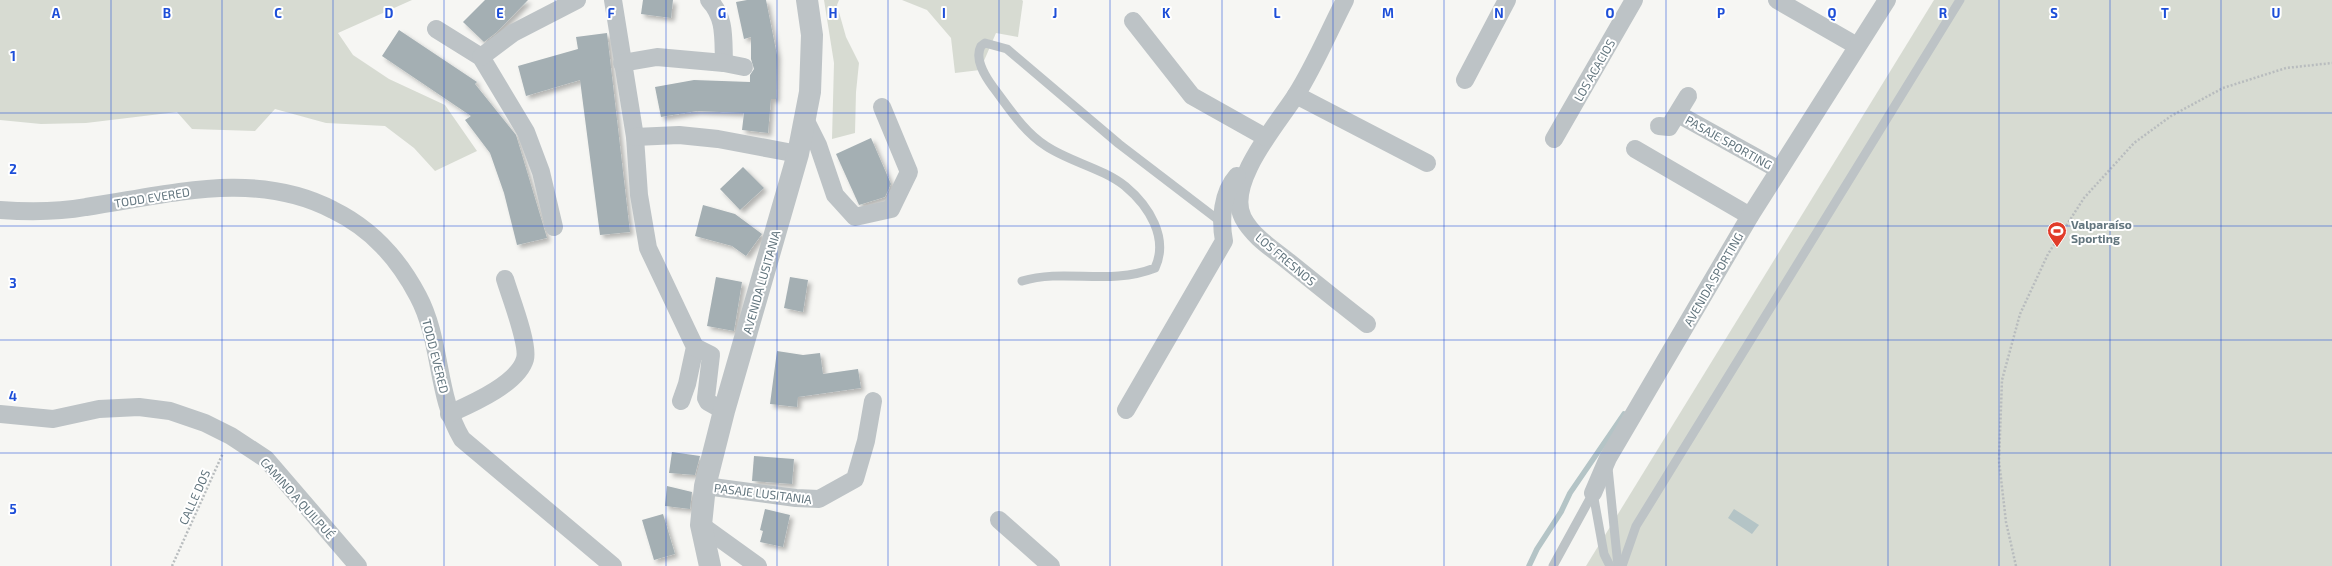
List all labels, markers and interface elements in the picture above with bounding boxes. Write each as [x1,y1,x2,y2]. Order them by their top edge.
text: A [52,5,61,21]
text: B [163,5,171,21]
text: C [274,5,282,21]
text: D [385,5,394,21]
text: E [496,5,504,21]
text: F [607,5,615,21]
text: G [718,5,726,21]
text: H [829,5,838,21]
text: I [942,5,946,21]
text: J [1053,5,1057,21]
text: K [1162,5,1171,21]
text: L [1274,5,1281,21]
text: M [1382,5,1394,21]
text: N [1494,5,1504,21]
text: O [1606,5,1615,21]
text: P [1717,5,1725,21]
text: Q [1828,5,1837,22]
text: R [1939,5,1948,21]
text: S [2050,5,2058,21]
text: T [2161,5,2169,21]
text: U [2272,5,2281,21]
street label: LOS ACACIOS [1571,36,1618,104]
text: 1 [10,48,16,64]
street label: PASAJE SPORTING [1683,112,1775,172]
text: 2 [9,161,17,177]
street label: TODD EVERED [113,184,191,210]
place label: Valparaíso Sporting [2071,217,2132,245]
sports icon: Valparaíso Sporting [2046,220,2068,248]
street label: AVENIDA LUSITANIA [740,228,783,335]
street label: LOS FRESNOS [1253,230,1319,288]
street label: AVENIDA SPORTING [1681,230,1745,328]
text: 3 [9,275,17,291]
street label: TODD EVERED [420,317,452,395]
text: 4 [9,388,17,404]
street label: CAMINO A QUILPUÉ [257,455,338,542]
street label: CALLE DOS [176,467,212,527]
street label: PASAJE LUSITANIA [713,480,813,506]
text: 5 [9,501,17,517]

